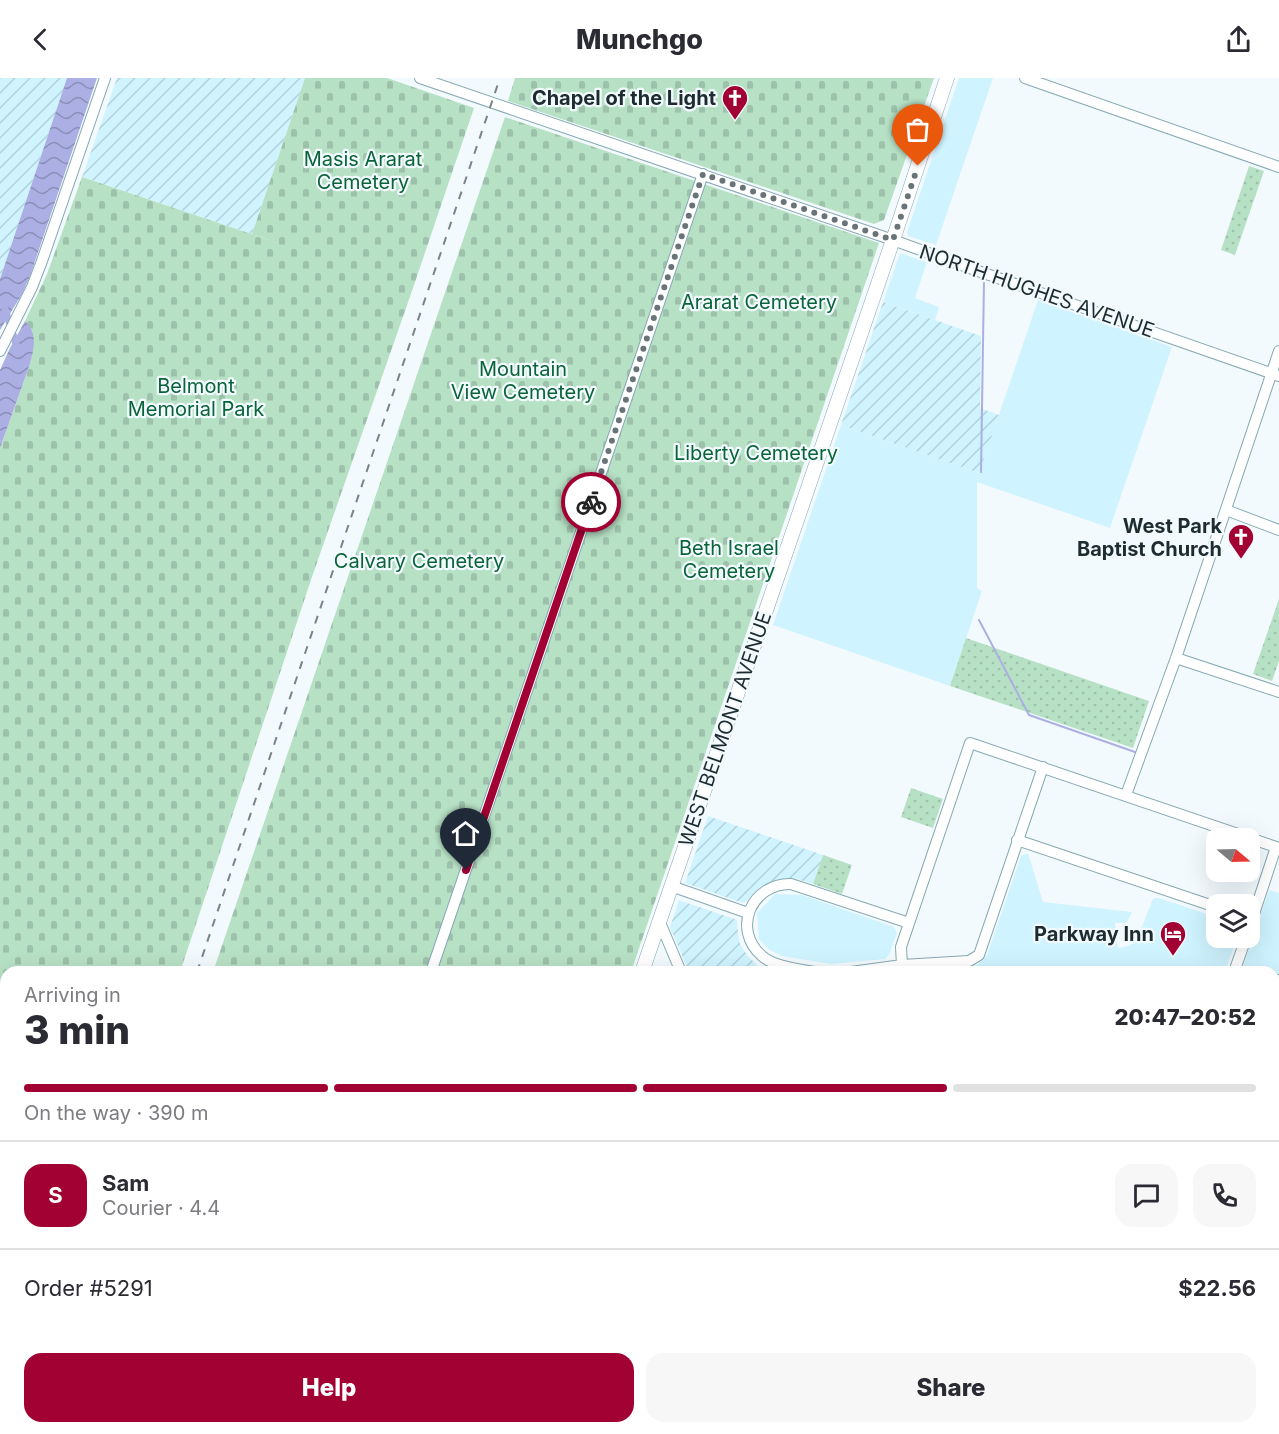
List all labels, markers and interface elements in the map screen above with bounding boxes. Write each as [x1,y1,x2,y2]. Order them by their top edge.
icon: back [24,23,57,56]
text: Munchgo [576,23,703,56]
icon: share [1222,23,1255,56]
church icon: Chapel of the Light [720,83,750,121]
place label: Chapel of the Light [532,86,716,110]
pin [892,104,943,166]
icon: bag [901,113,934,146]
park label: Masis Ararat Cemetery [304,147,423,194]
street label: NORTH HUGHES AVENUE [916,239,1158,343]
park label: Ararat Cemetery [681,290,837,314]
park label: Mountain View Cemetery [451,357,595,404]
park label: Belmont Memorial Park [128,374,264,421]
park label: Liberty Cemetery [674,441,838,465]
courier [561,472,621,532]
icon: bike [575,486,608,519]
place label: West Park Baptist Church [1077,514,1222,561]
church icon: West Park Baptist Church [1226,522,1256,560]
park label: Beth Israel Cemetery [679,536,779,583]
park label: Calvary Cemetery [334,549,504,573]
street label: WEST BELMONT AVENUE [673,608,777,850]
pin [440,808,491,870]
icon: home [449,817,482,850]
north arrow [1206,828,1260,882]
map controls [1206,828,1260,948]
button: layers [1206,894,1260,948]
hotel icon: Parkway Inn [1158,919,1188,957]
place label: Parkway Inn [1034,922,1154,946]
text: Arriving in [24,983,121,1007]
text: 20:47–20:52 [1115,1004,1256,1030]
text: 3 min [24,1006,130,1053]
text: On the way · 390 m [24,1101,208,1125]
button: chat [1115,1164,1178,1227]
button: phone [1193,1164,1256,1227]
text: Sam [102,1170,149,1196]
text: S [48,1182,63,1208]
text: Courier · 4.4 [102,1196,220,1220]
text: Order #5291 [24,1275,153,1301]
text: $22.56 [1178,1275,1256,1301]
button: Help [24,1353,634,1422]
button: Share [646,1353,1256,1422]

